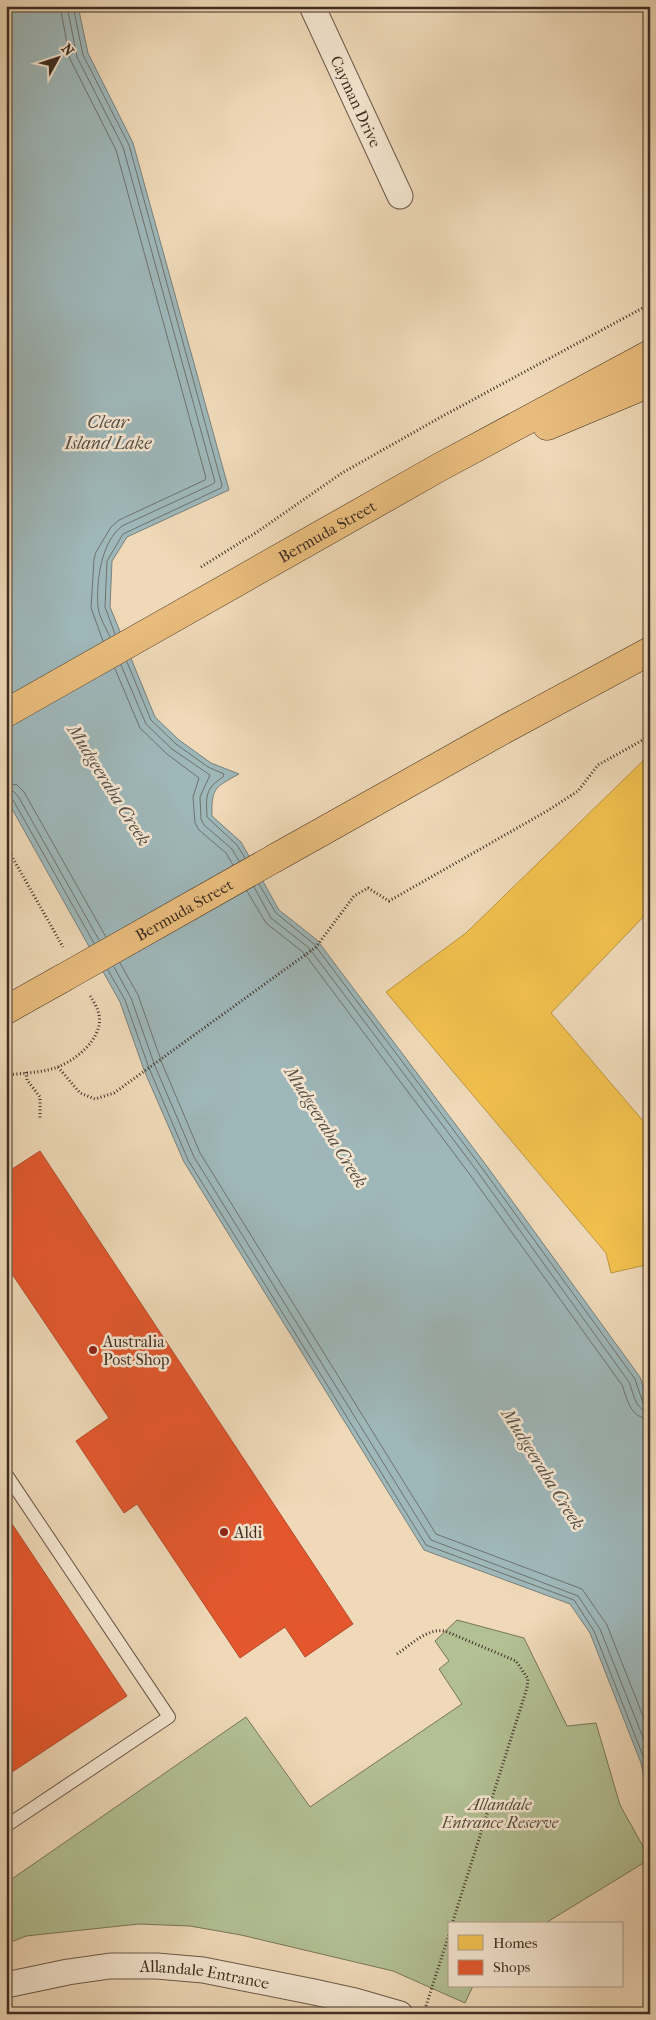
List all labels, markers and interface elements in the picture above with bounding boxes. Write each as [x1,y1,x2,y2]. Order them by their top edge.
north arrow [32,32,82,82]
text: N [58,40,78,60]
street label: Cayman Drive [326,53,385,150]
water label: Clear Island Lake [64,412,152,454]
street label: Bermuda Street [275,496,380,567]
water label: Mudgeeraba Creek [62,719,154,850]
street label: Bermuda Street [132,875,237,945]
water label: Mudgeeraba Creek [279,1061,371,1192]
place label: Australia Post Shop [102,1332,170,1369]
marker: Australia Post Shop [87,1344,99,1356]
water label: Mudgeeraba Creek [496,1403,588,1534]
place label: Aldi [233,1523,262,1542]
marker: Aldi [218,1526,230,1538]
park label: Allandale Entrance Reserve [441,1795,559,1832]
legend [448,1922,624,1988]
text: Homes [493,1934,538,1952]
street label: Allandale Entrance [139,1957,271,1993]
text: Shops [493,1958,531,1976]

